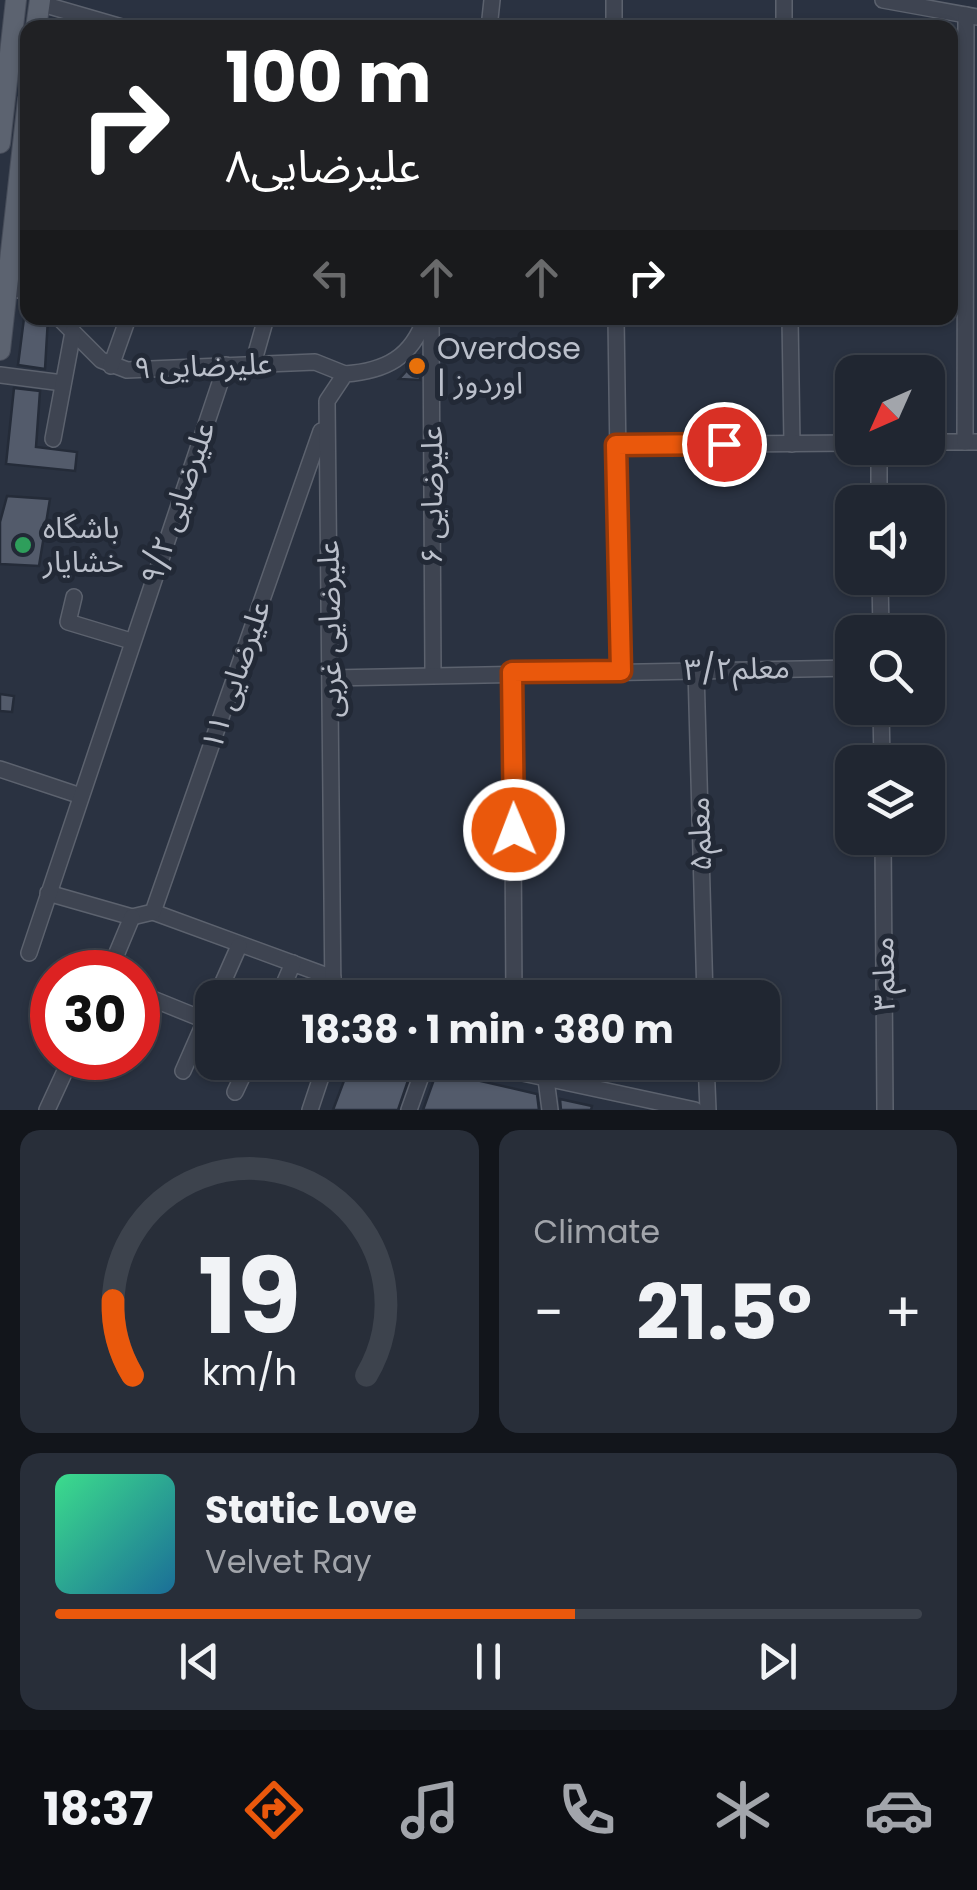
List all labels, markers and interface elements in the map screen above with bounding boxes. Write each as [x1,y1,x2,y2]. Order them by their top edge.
text: 100 m [225,28,432,127]
icon: right [60,60,190,190]
text: علیرضایی۸ [225,135,420,198]
icon: left [304,250,359,305]
icon: ahead [409,250,464,305]
icon: ahead [514,250,569,305]
icon: right [619,250,674,305]
place label: Overdose | اوردوز [437,327,581,404]
street label: ۹ علیرضایی [133,342,273,389]
marker: Overdose | اوردوز [406,355,428,377]
north arrow [835,355,945,465]
map controls [835,355,945,855]
pin [682,402,767,487]
street label: ۹/۲ علیرضایی [130,416,225,590]
icon: arrive [697,417,752,472]
street label: ۶ علیرضایی [410,426,453,564]
button: sound [835,485,945,595]
place label: باشگاه خشایار [42,506,124,583]
marker: باشگاه خشایار [12,534,34,556]
street label: علیرضایی غربی [306,540,353,718]
street label: ۱۱ علیرضایی [190,594,281,755]
button: search [835,615,945,725]
street label: معلم۳/۲ [684,646,790,693]
button: layers [835,745,945,855]
position arrow [462,778,566,882]
street label: معلم۵ [677,796,724,872]
street label: معلم۳ [861,936,908,1012]
speed limit sign: 30 [30,950,160,1080]
text: 18:38 · 1 min · 380 m [301,1003,674,1056]
text: Climate [534,1209,660,1254]
text: 19 [198,1224,301,1369]
text: 21.5° [636,1260,812,1365]
text: − [534,1274,564,1351]
text: + [884,1274,922,1351]
text: km/h [202,1347,297,1398]
text: Static Love [205,1483,417,1536]
text: Velvet Ray [205,1539,371,1584]
icon: previous [172,1634,227,1689]
icon: pause [461,1634,516,1689]
icon: next [750,1634,805,1689]
icon: directions [239,1775,309,1845]
icon: music [395,1775,465,1845]
icon: phone [552,1775,622,1845]
icon: climate [708,1775,778,1845]
icon: car [864,1775,934,1845]
text: 18:37 [43,1778,153,1841]

